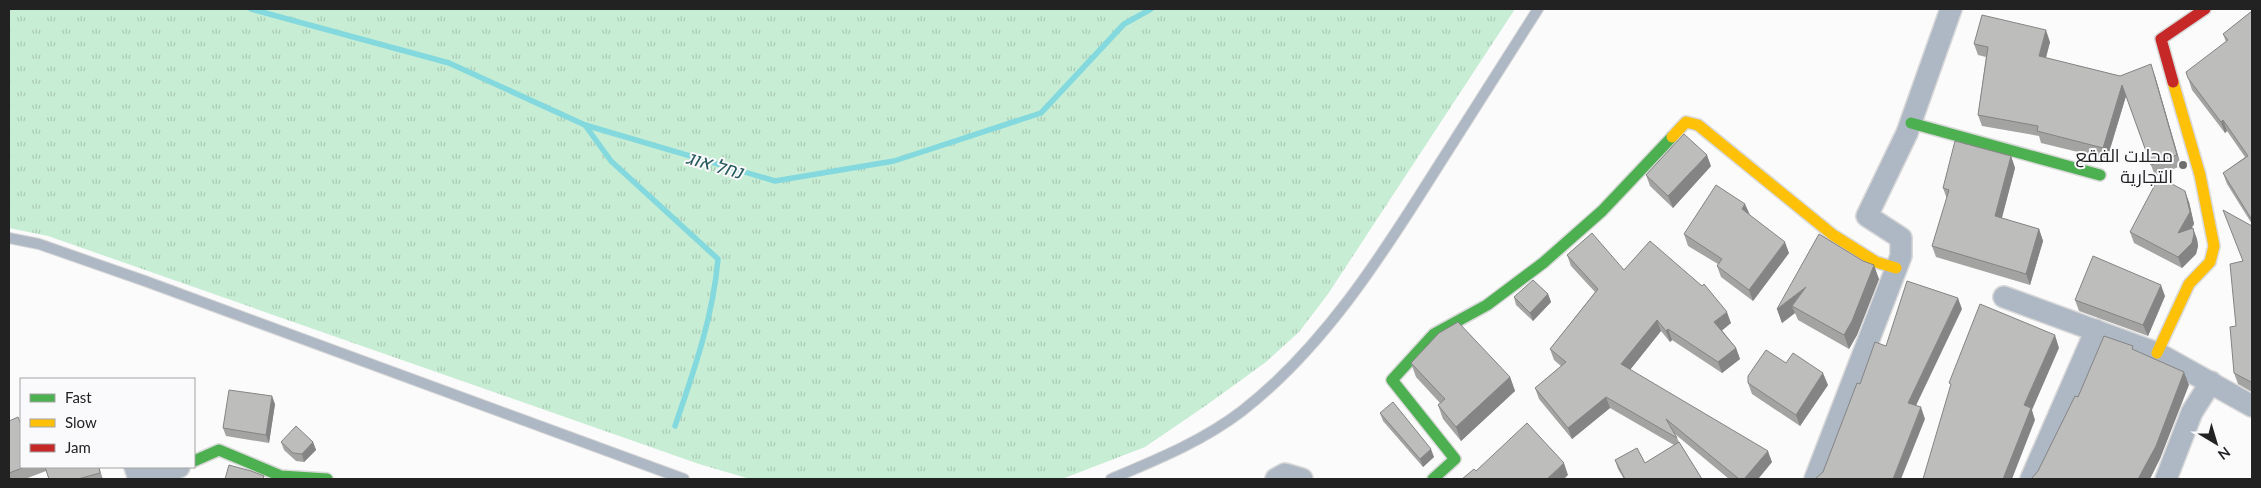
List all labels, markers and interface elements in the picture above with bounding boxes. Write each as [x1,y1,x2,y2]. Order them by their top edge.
place label: محلات الفقع التجارية [2076,144,2173,188]
water label: נחל אוג [684,145,747,183]
marker: محلات الفقع التجارية [2177,159,2189,171]
legend [20,378,195,468]
text: Fast [65,388,92,406]
text: Slow [65,413,97,431]
north arrow [2191,418,2241,468]
text: Jam [65,438,91,456]
text: N [2215,444,2234,464]

